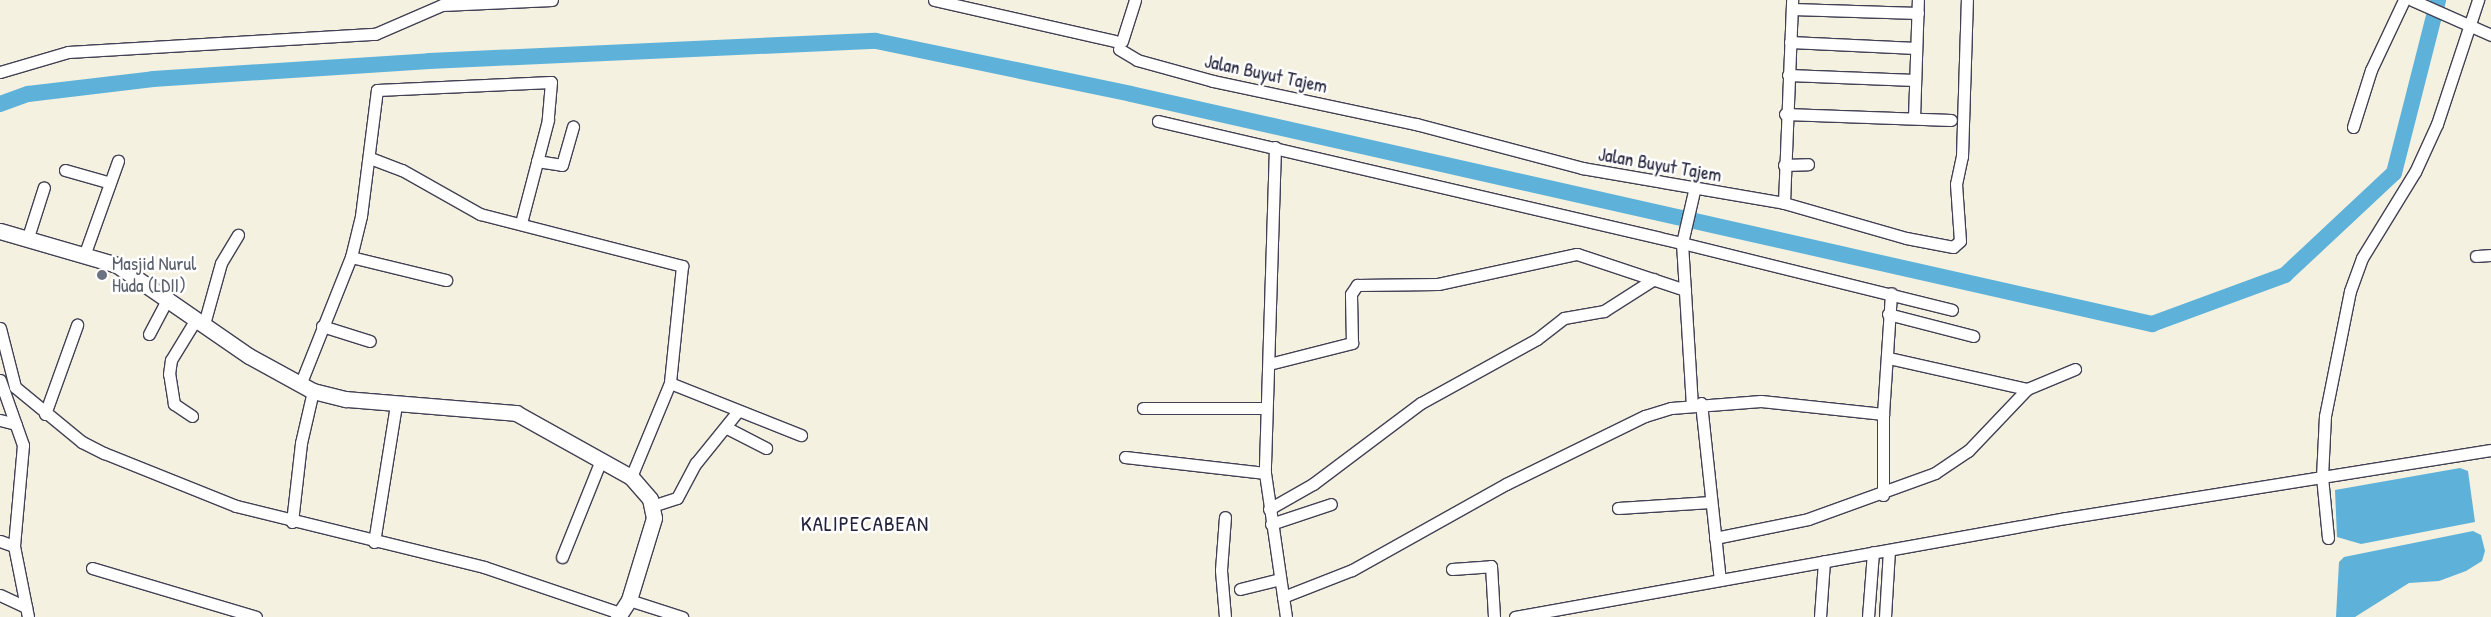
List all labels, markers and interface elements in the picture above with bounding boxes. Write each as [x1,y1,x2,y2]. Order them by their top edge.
street label: Jalan Buyut Tajem [1202,50,1330,98]
street label: Jalan Buyut Tajem [1596,143,1724,187]
place label: Masjid Nurul Huda (LDII) [112,253,196,297]
marker: Masjid Nurul Huda (LDII) [96,269,108,281]
district label: KALIPECABEAN [799,511,931,537]

